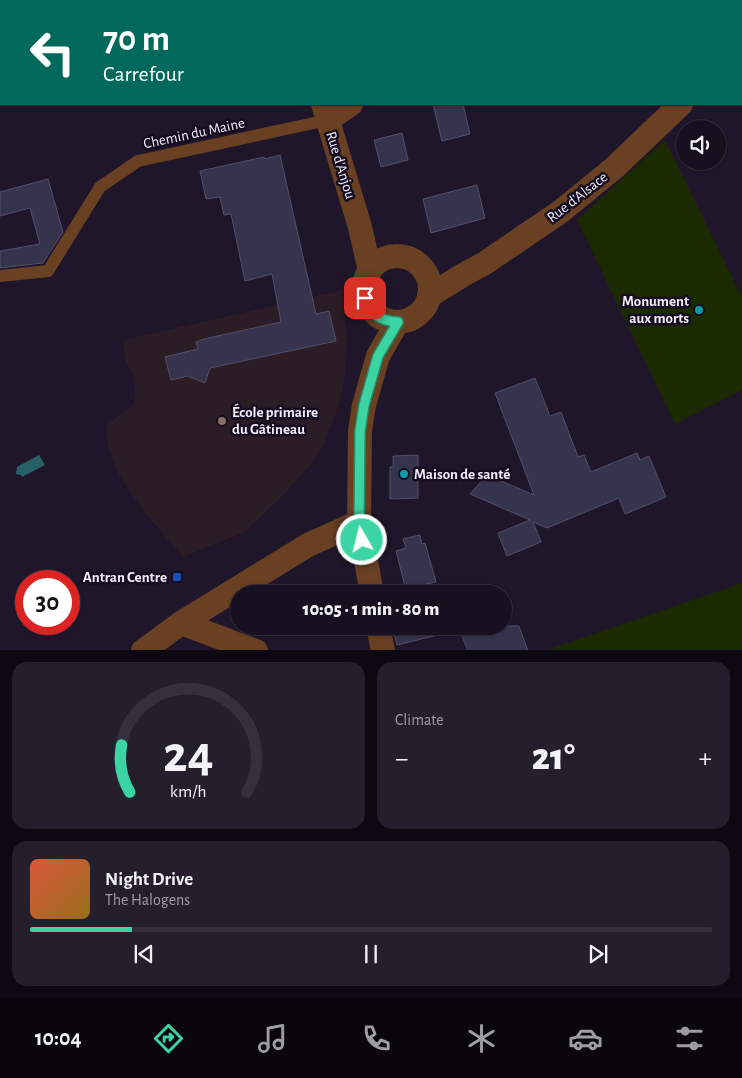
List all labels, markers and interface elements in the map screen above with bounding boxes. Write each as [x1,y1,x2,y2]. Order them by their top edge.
icon: left [20,20,85,85]
text: 70 m [103,22,170,57]
text: Carrefour [103,63,184,85]
street label: Chemin du Maine [142,115,246,152]
map controls [676,120,726,170]
button: sound [676,120,726,170]
street label: Rue d'Anjou [323,130,358,201]
street label: Rue d'Alsace [544,169,610,225]
pin [344,277,386,319]
icon: arrive [351,284,379,312]
place label: Monument aux morts [622,294,689,326]
marker: Monument aux morts [693,304,705,316]
place label: École primaire du Gâtineau [232,403,318,437]
marker: École primaire du Gâtineau [216,415,228,427]
place label: Maison de santé [414,467,510,482]
marker: Maison de santé [398,468,410,480]
position arrow [335,513,387,565]
speed limit sign: 30 [15,570,80,635]
place label: Antran Centre [83,570,167,585]
marker: Antran Centre [171,571,183,583]
text: 10:05 · 1 min · 80 m [303,600,440,619]
text: Climate [395,712,444,728]
text: 24 [163,729,214,781]
text: 21° [532,739,575,777]
text: − [395,745,408,773]
text: + [699,745,712,773]
text: km/h [170,783,207,801]
text: Night Drive [105,870,193,889]
text: The Halogens [105,892,190,908]
icon: previous [130,940,158,968]
icon: pause [357,940,385,968]
icon: next [584,940,612,968]
icon: directions [151,1021,186,1056]
icon: music [255,1021,290,1056]
icon: phone [359,1021,394,1056]
icon: climate [464,1021,499,1056]
icon: car [568,1021,603,1056]
icon: filters [672,1021,707,1056]
text: 10:04 [35,1027,82,1049]

